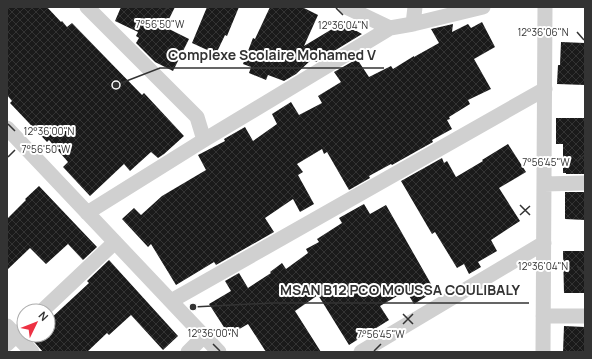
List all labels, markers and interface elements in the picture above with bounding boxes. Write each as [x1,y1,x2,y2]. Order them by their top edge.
text: 7°56'50"W [136,17,185,31]
text: 12°36'04"N [318,18,368,32]
text: 12°36'06"N [517,25,569,39]
callout: Complexe Scolaire Mohamed V [160,42,384,68]
text: Complexe Scolaire Mohamed V [168,45,376,64]
text: 12°36'00"N [24,124,75,138]
text: 7°56'50"W [22,142,71,156]
text: 7°56'45"W [522,155,570,169]
text: 12°36'04"N [518,259,568,273]
callout: MSAN B12 PCO MOUSSA COULIBALY [272,277,529,303]
text: MSAN B12 PCO MOUSSA COULIBALY [280,280,521,299]
north arrow [16,303,56,343]
text: N [35,308,52,324]
text: 12°36'00"N [188,326,239,340]
text: 7°56'45"W [357,327,405,341]

